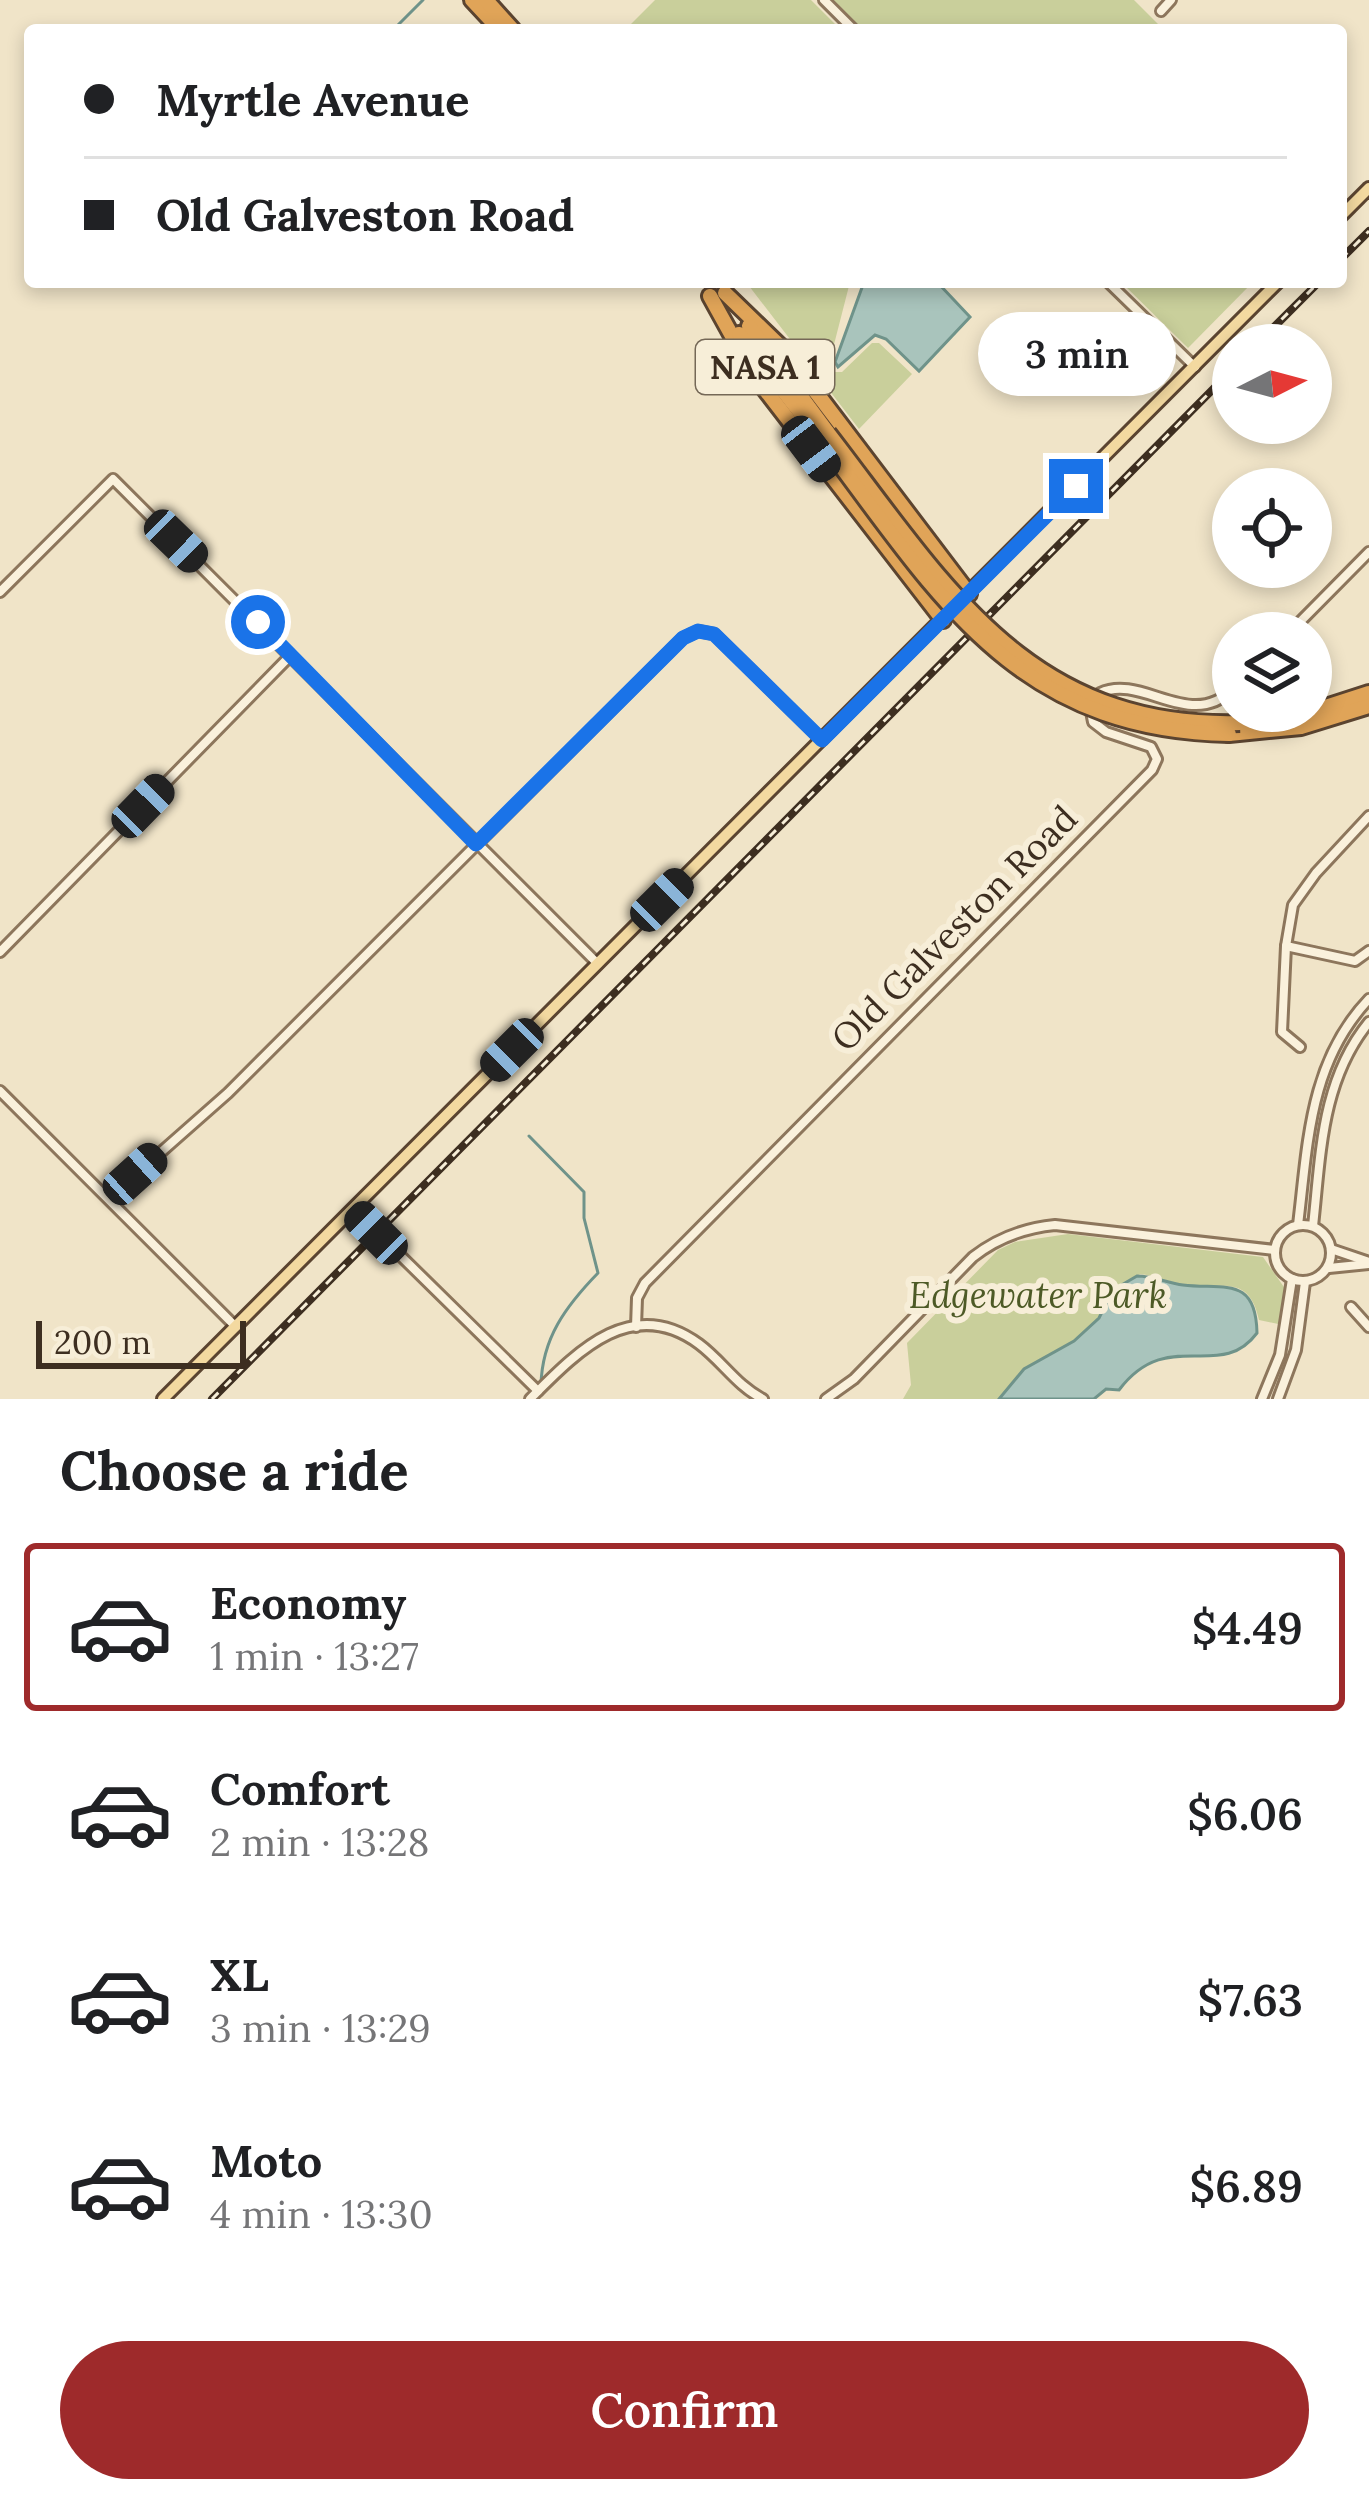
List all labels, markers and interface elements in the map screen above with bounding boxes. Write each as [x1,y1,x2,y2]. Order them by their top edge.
text: Myrtle Avenue [156,71,470,128]
text: Old Galveston Road [156,186,574,243]
callout: 3 min [977,312,1175,396]
north arrow [1212,324,1332,444]
map controls [1212,324,1332,732]
text: 3 min [1025,329,1129,379]
road number: NASA 1 [696,340,834,394]
car [775,409,847,489]
route end [1049,459,1103,513]
button: locate [1212,468,1332,588]
car [138,503,214,579]
route start [231,595,285,649]
button: layers [1212,612,1332,732]
car [105,768,181,844]
street label: Old Galveston Road [821,795,1087,1061]
car [624,862,700,938]
car [474,1012,550,1088]
car [96,1137,174,1211]
car [338,1195,414,1271]
park label: Edgewater Park [909,1272,1167,1318]
scale bar [36,1315,246,1368]
text: 200 m [54,1321,151,1363]
text: Choose a ride [60,1436,409,1505]
icon: car [66,1573,174,1681]
text: Economy [210,1574,406,1631]
text: $4.49 [1192,1599,1303,1656]
text: 1 min · 13:27 [210,1631,419,1681]
icon: car [66,1759,174,1867]
text: Comfort [210,1760,390,1817]
text: $6.06 [1187,1785,1303,1842]
text: 2 min · 13:28 [210,1817,430,1867]
icon: car [66,1945,174,2053]
text: XL [210,1946,269,2003]
text: $7.63 [1197,1971,1303,2028]
text: 3 min · 13:29 [210,2003,431,2053]
icon: car [66,2131,174,2239]
text: Moto [210,2132,322,2189]
text: $6.89 [1189,2157,1303,2214]
text: 4 min · 13:30 [210,2189,433,2239]
button: Confirm [60,2341,1309,2479]

